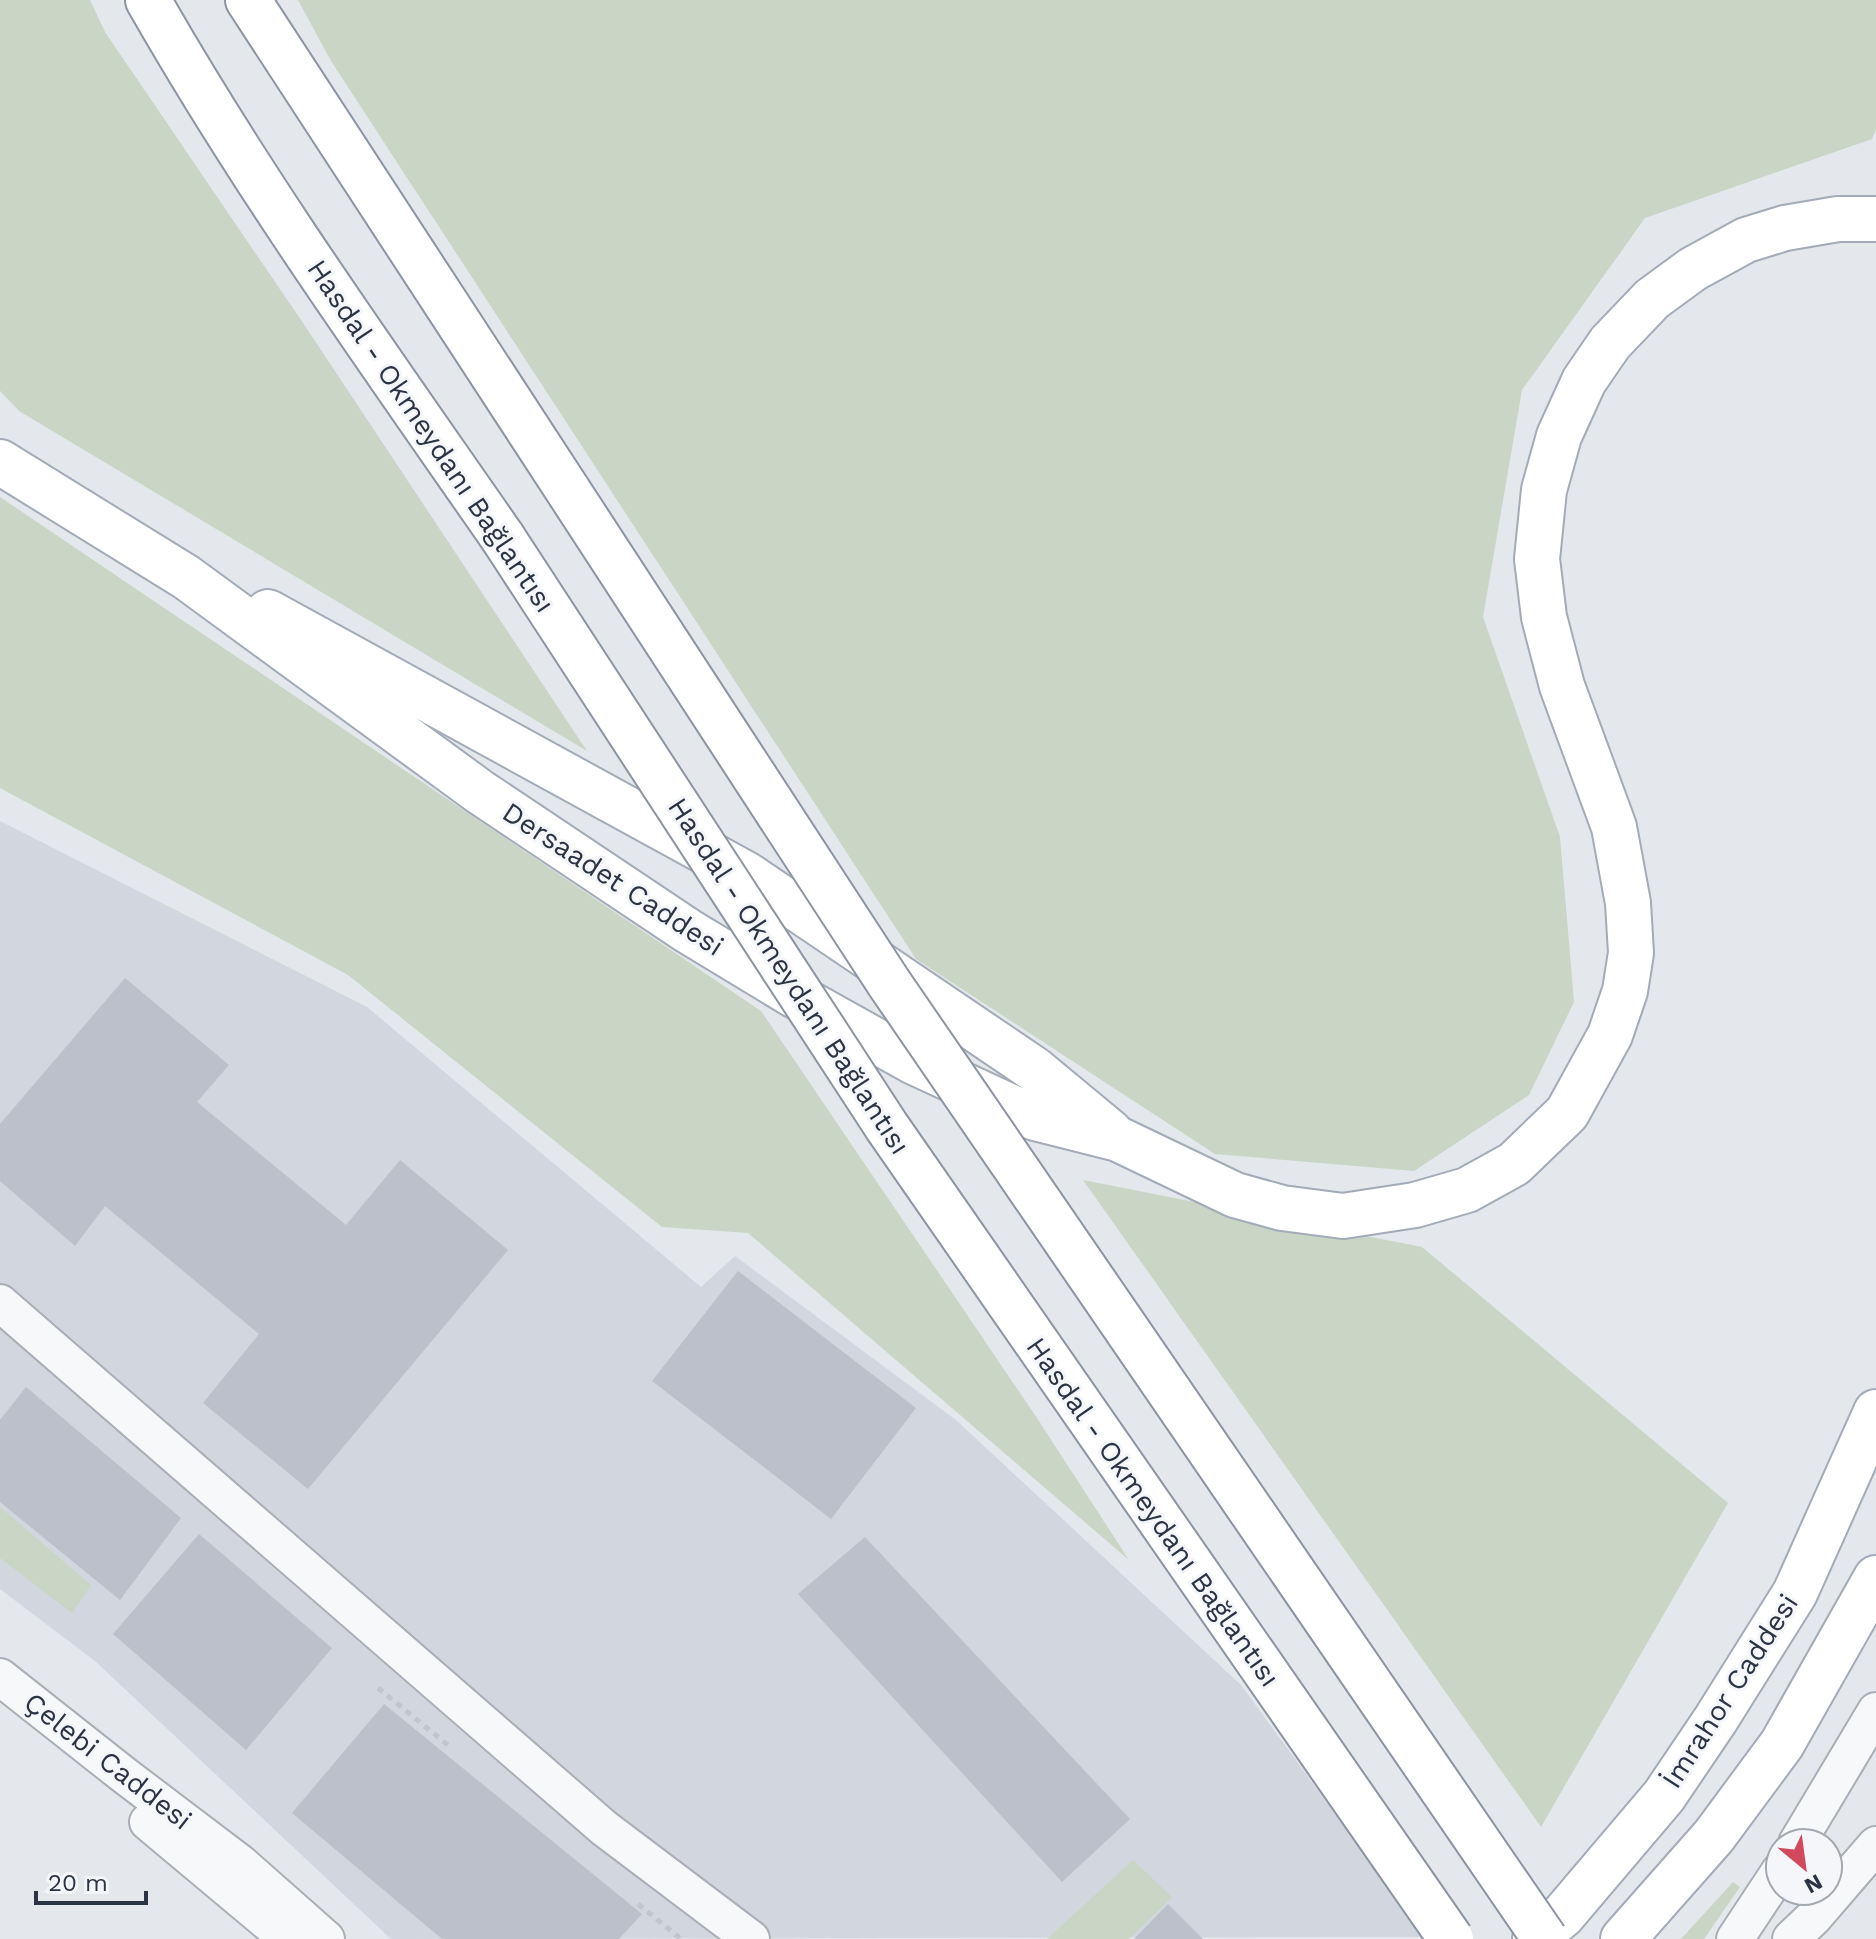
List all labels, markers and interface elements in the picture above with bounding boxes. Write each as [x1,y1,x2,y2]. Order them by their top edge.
street label: Hasdal - Okmeydanı Bağlantısı [300,253,562,619]
street label: Hasdal - Okmeydanı Bağlantısı [661,792,917,1160]
street label: Dersaadet Caddesi [496,795,730,963]
street label: Hasdal - Okmeydanı Bağlantısı [1020,1331,1286,1693]
street label: İmrahor Caddesi [1655,1588,1805,1794]
street label: Çelebi Caddesi [18,1685,198,1837]
north arrow [1764,1827,1844,1907]
scale bar [36,1855,146,1905]
text: 20 m [48,1869,108,1897]
text: N [1800,1869,1827,1899]

